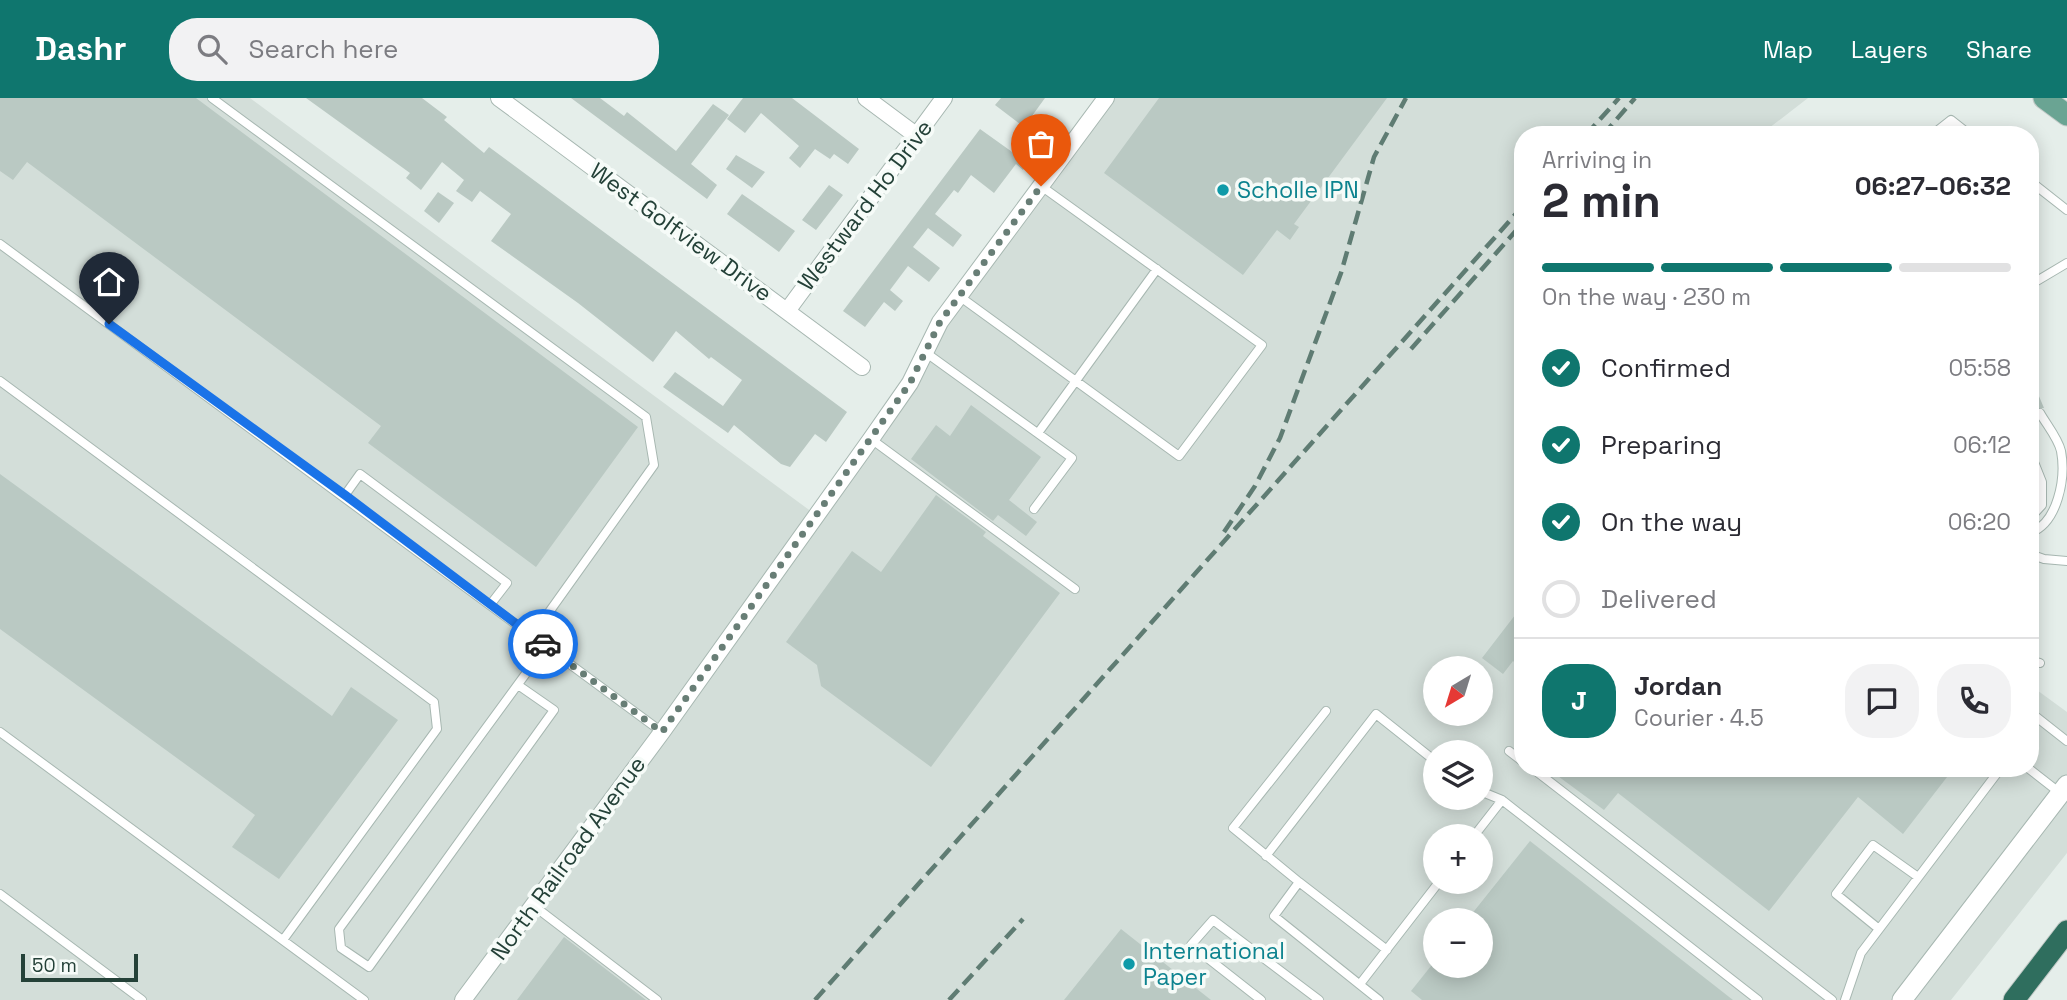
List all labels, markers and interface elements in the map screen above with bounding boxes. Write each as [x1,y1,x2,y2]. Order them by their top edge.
search box [169,18,659,81]
text: Dashr [35,28,127,70]
icon: search [193,30,231,68]
text: Search here [249,32,398,66]
text: Map [1763,34,1813,65]
text: Layers [1851,34,1928,65]
text: Share [1966,34,2032,65]
street label: Westward Ho Drive [791,113,939,297]
pin [1011,114,1071,186]
icon: bag [1022,125,1060,163]
text: Arriving in [1542,145,1652,175]
street label: West Golfview Drive [584,156,778,308]
text: 06:27–06:32 [1855,169,2011,203]
text: 2 min [1542,172,1661,230]
place label: Scholle IPN [1237,175,1359,205]
marker: Scholle IPN [1215,182,1231,198]
pin [79,252,139,324]
icon: home [90,263,128,301]
text: On the way · 230 m [1542,282,1751,312]
icon: check [1542,349,1580,387]
text: Confirmed [1601,351,1731,385]
text: 05:58 [1949,353,2011,383]
icon: check [1542,426,1580,464]
text: Preparing [1601,428,1722,462]
text: 06:12 [1953,430,2011,460]
icon: check [1542,503,1580,541]
text: On the way [1601,505,1742,539]
text: 06:20 [1948,507,2011,537]
text: Delivered [1601,582,1717,616]
courier [508,609,578,679]
icon: car [524,625,562,663]
north arrow [1423,656,1493,726]
map controls [1423,656,1493,978]
button: chat [1845,664,1919,738]
button: phone [1937,664,2011,738]
text: Jordan [1634,669,1722,703]
text: J [1571,684,1587,718]
text: Courier · 4.5 [1634,703,1764,733]
button: layers [1423,740,1493,810]
street label: North Railroad Avenue [484,750,652,966]
button: + [1423,824,1493,894]
button: − [1423,908,1493,978]
place label: International Paper [1143,936,1285,992]
scale bar [21,951,138,983]
text: 50 m [32,953,77,978]
marker: International Paper [1121,956,1137,972]

